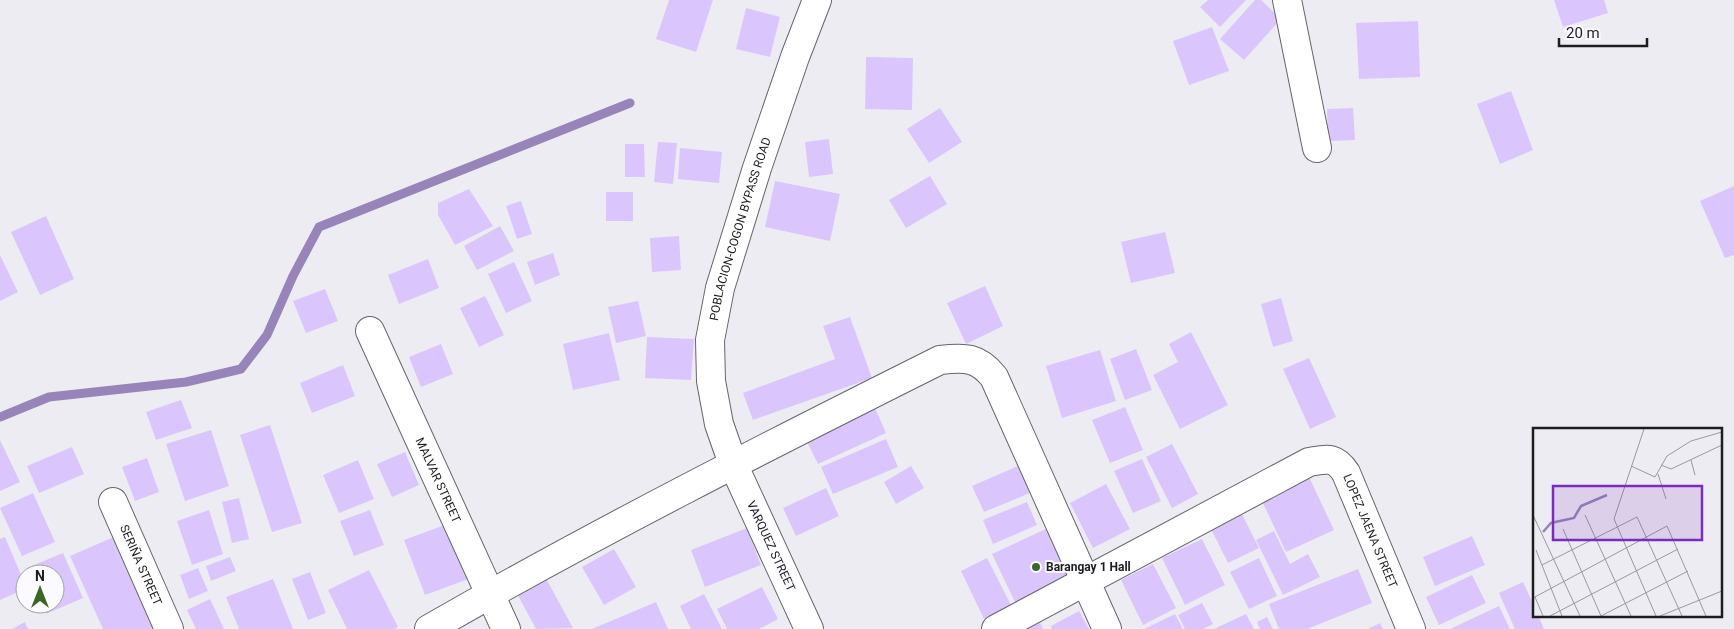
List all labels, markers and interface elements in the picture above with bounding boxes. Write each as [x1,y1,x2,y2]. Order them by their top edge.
scale bar [1559,15,1646,47]
text: 20 m [1566,24,1600,42]
street label: POBLACION-COGON BYPASS ROAD [707,135,774,322]
inset map [1533,428,1722,616]
street label: MALVAR STREET [413,435,464,525]
street label: LOPEZ JAENA STREET [1340,472,1400,590]
street label: VARQUEZ STREET [744,499,798,593]
street label: SERIÑA STREET [117,523,165,608]
place label: Barangay 1 Hall [1046,560,1131,574]
marker: Barangay 1 Hall [1030,561,1042,573]
north arrow [15,564,65,614]
text: N [35,568,45,584]

